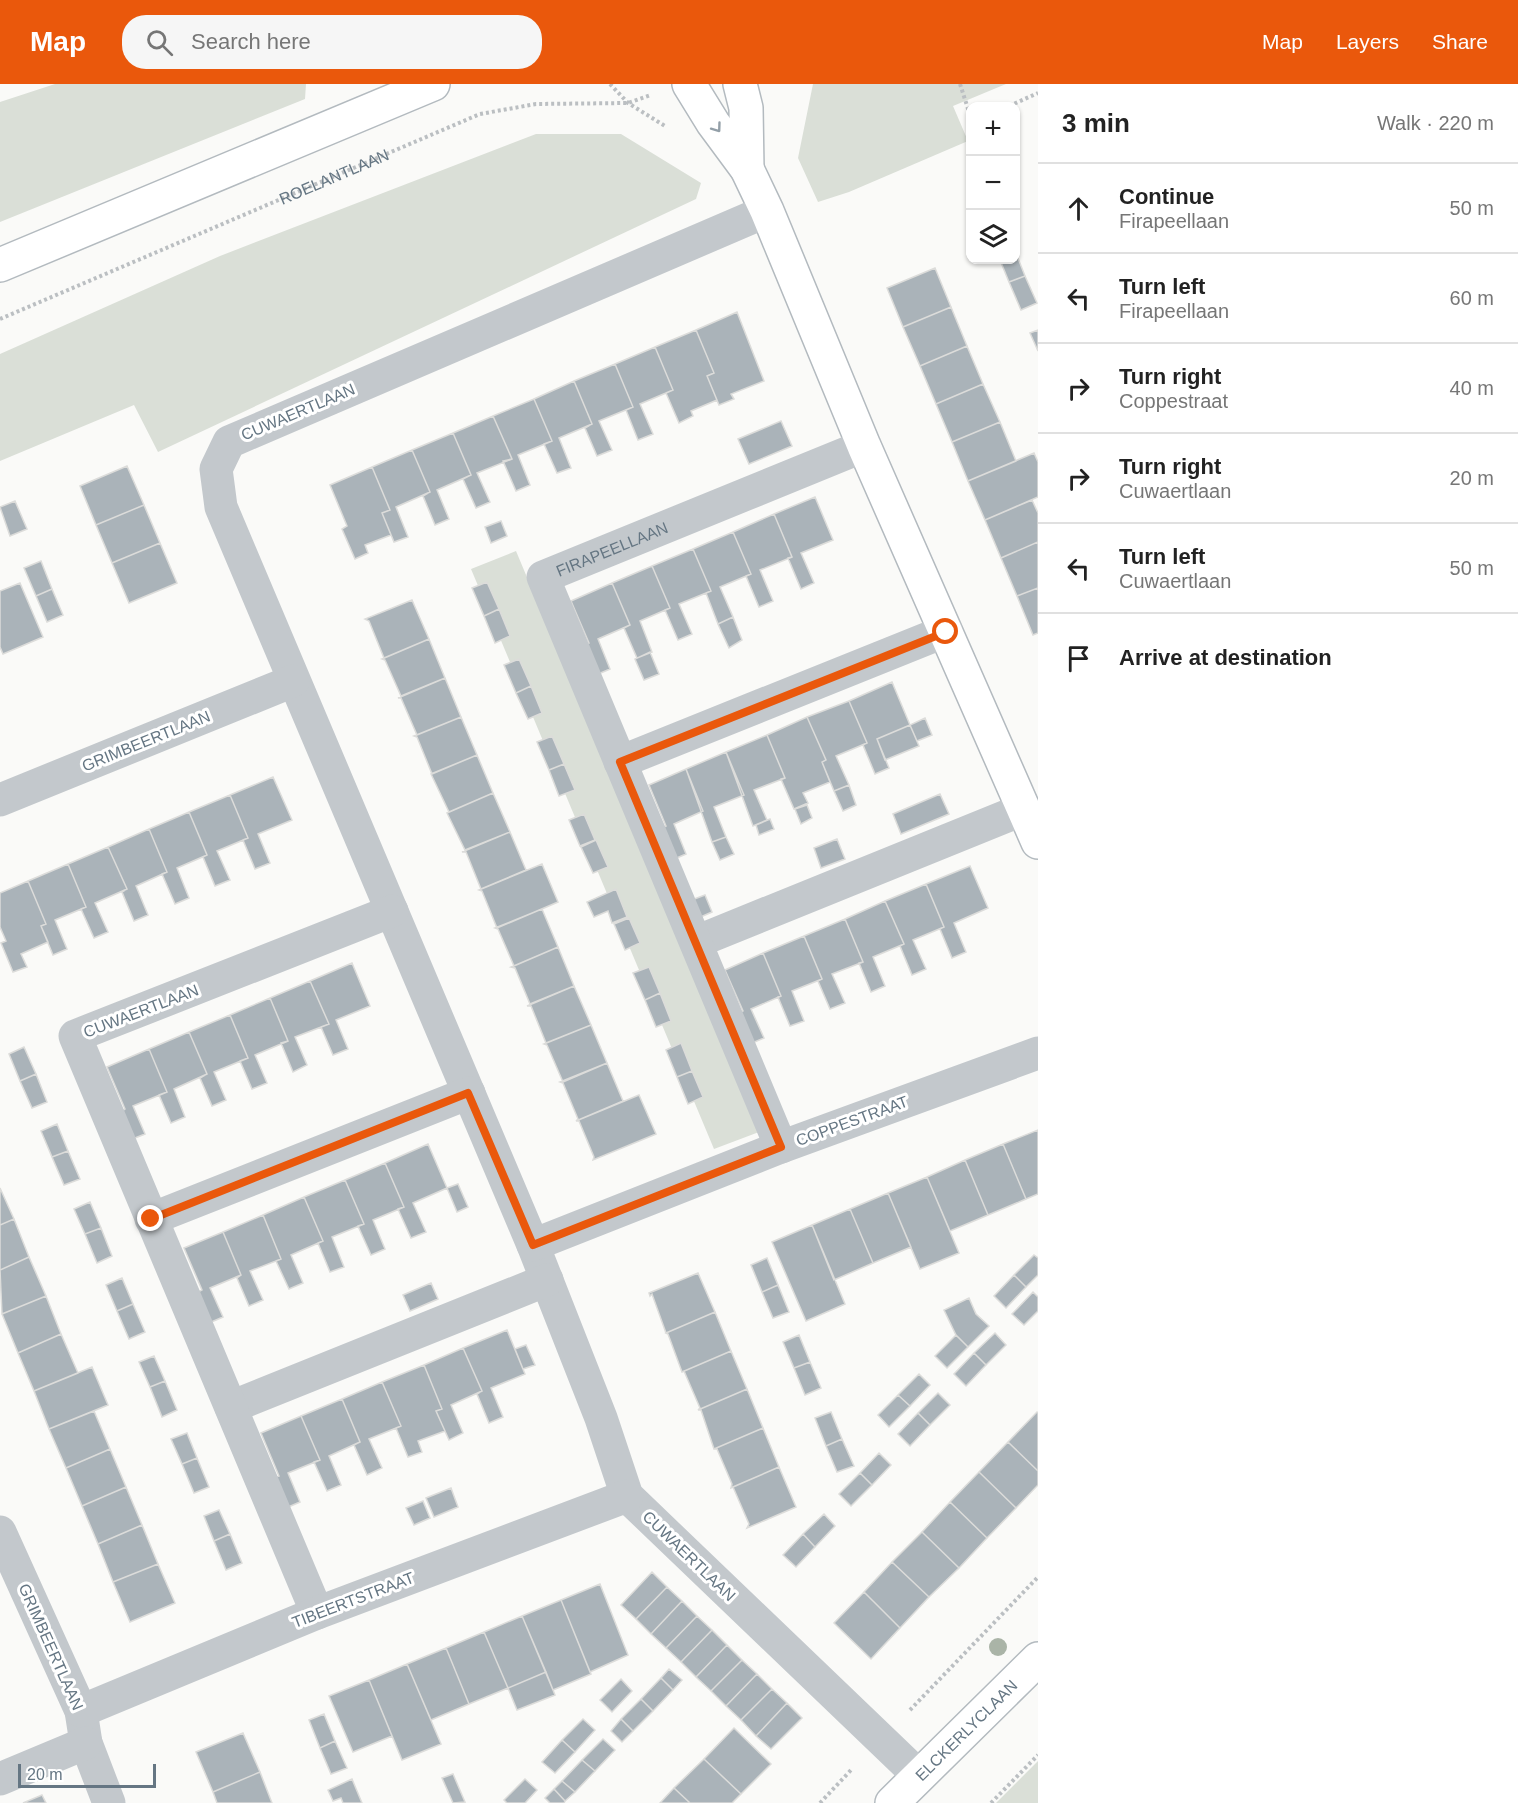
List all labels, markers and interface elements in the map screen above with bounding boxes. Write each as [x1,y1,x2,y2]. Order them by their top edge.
search box [122,15,542,69]
text: Map [30,26,86,57]
icon: search [143,26,176,59]
text: Search here [191,29,311,54]
text: Map [1262,30,1303,53]
text: Layers [1336,30,1399,53]
text: Share [1432,30,1488,53]
map controls [966,102,1020,264]
button: + [966,102,1020,156]
text: 3 min [1062,108,1130,138]
text: Walk · 220 m [1377,112,1494,134]
one-way arrow [710,121,721,132]
street label: ROELANTLAAN [276,146,391,207]
button: − [966,156,1020,210]
text: Continue [1119,184,1214,209]
icon: ahead [1062,192,1095,225]
text: 50 m [1450,197,1494,219]
button: layers [966,210,1020,264]
text: Firapeellaan [1119,210,1229,232]
text: Turn left [1119,274,1205,299]
icon: left [1062,282,1095,315]
text: 60 m [1450,287,1494,309]
text: Firapeellaan [1119,300,1229,322]
text: Turn right [1119,364,1221,389]
icon: right [1062,372,1095,405]
text: 40 m [1450,377,1494,399]
street label: CUWAERTLAAN [239,380,357,444]
text: Coppestraat [1119,390,1228,412]
text: Turn right [1119,454,1221,479]
icon: right [1062,462,1095,495]
text: 20 m [1450,467,1494,489]
text: Cuwaertlaan [1119,480,1231,502]
street label: FIRAPEELLAAN [553,519,670,579]
text: Turn left [1119,544,1205,569]
icon: left [1062,552,1095,585]
text: 50 m [1450,557,1494,579]
text: Cuwaertlaan [1119,570,1231,592]
route start [932,618,958,644]
icon: arrive [1062,642,1095,675]
text: Arrive at destination [1119,645,1332,670]
street label: GRIMBEERTLAAN [79,708,213,774]
street label: CUWAERTLAAN [81,981,201,1041]
street label: COPPESTRAAT [794,1093,911,1149]
route end [137,1205,163,1231]
street label: CUWAERTLAAN [639,1508,739,1604]
street label: TIBEERTSTRAAT [290,1569,417,1631]
street label: GRIMBEERTLAAN [15,1581,87,1713]
street label: ELCKERLYCLAAN [912,1676,1020,1784]
scale bar [18,1761,156,1788]
text: 20 m [27,1766,63,1783]

